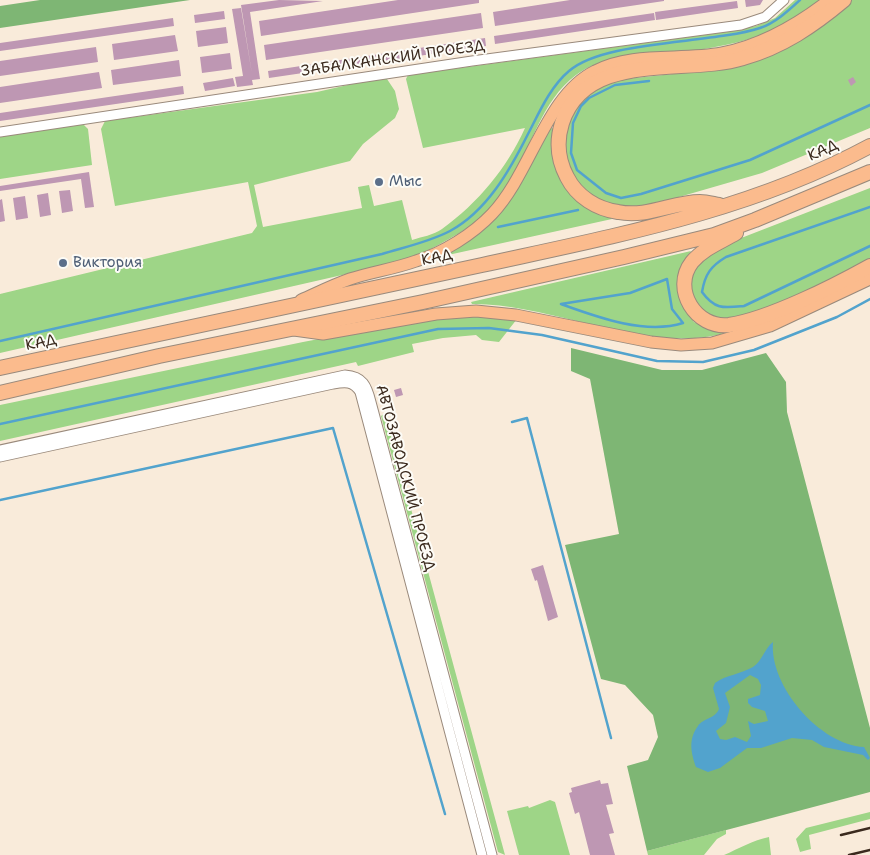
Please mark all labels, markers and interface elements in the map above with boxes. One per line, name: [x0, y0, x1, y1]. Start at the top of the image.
street label: ЗАБАЛКАНСКИЙ ПРОЕЗД: [300, 37, 486, 81]
street label: КАД: [805, 136, 841, 166]
place label: Мыс: [389, 173, 422, 191]
marker: Мыс: [373, 176, 385, 188]
street label: КАД: [420, 246, 454, 270]
place label: Виктория: [73, 254, 142, 272]
marker: Виктория: [57, 257, 69, 269]
street label: КАД: [24, 331, 58, 355]
street label: АВТОЗАВОДСКИЙ ПРОЕЗД: [371, 383, 439, 573]

